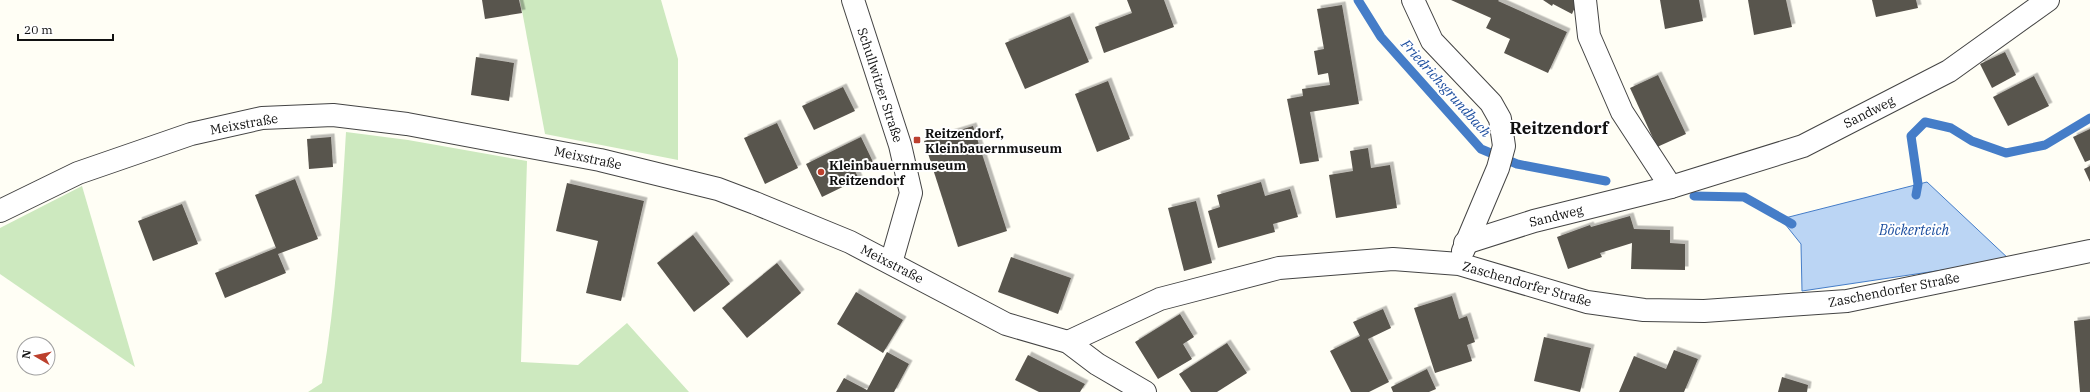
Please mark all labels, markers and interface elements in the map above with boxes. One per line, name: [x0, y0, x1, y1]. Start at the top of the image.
scale bar: [18, 16, 113, 42]
text: 20 m: [24, 22, 53, 37]
street label: Schullwitzer Straße: [853, 25, 907, 145]
water label: Friedrichsgrundbach: [1397, 35, 1495, 141]
street label: Sandweg: [1841, 92, 1897, 132]
street label: Meixstraße: [209, 110, 279, 138]
district label: Reitzendorf: [1510, 117, 1610, 139]
place label: Reitzendorf, Kleinbauernmuseum: [925, 125, 1062, 157]
marker: Reitzendorf, Kleinbauernmuseum: [912, 135, 922, 145]
street label: Meixstraße: [553, 143, 623, 173]
place label: Kleinbauernmuseum Reitzendorf: [829, 157, 966, 189]
marker: Kleinbauernmuseum Reitzendorf: [816, 167, 826, 177]
street label: Sandweg: [1527, 201, 1585, 231]
water label: Böckerteich: [1878, 221, 1949, 239]
street label: Meixstraße: [858, 241, 926, 287]
street label: Zaschendorfer Straße: [1460, 257, 1594, 311]
street label: Zaschendorfer Straße: [1827, 269, 1961, 311]
north arrow: [16, 336, 56, 376]
text: N: [19, 349, 34, 360]

